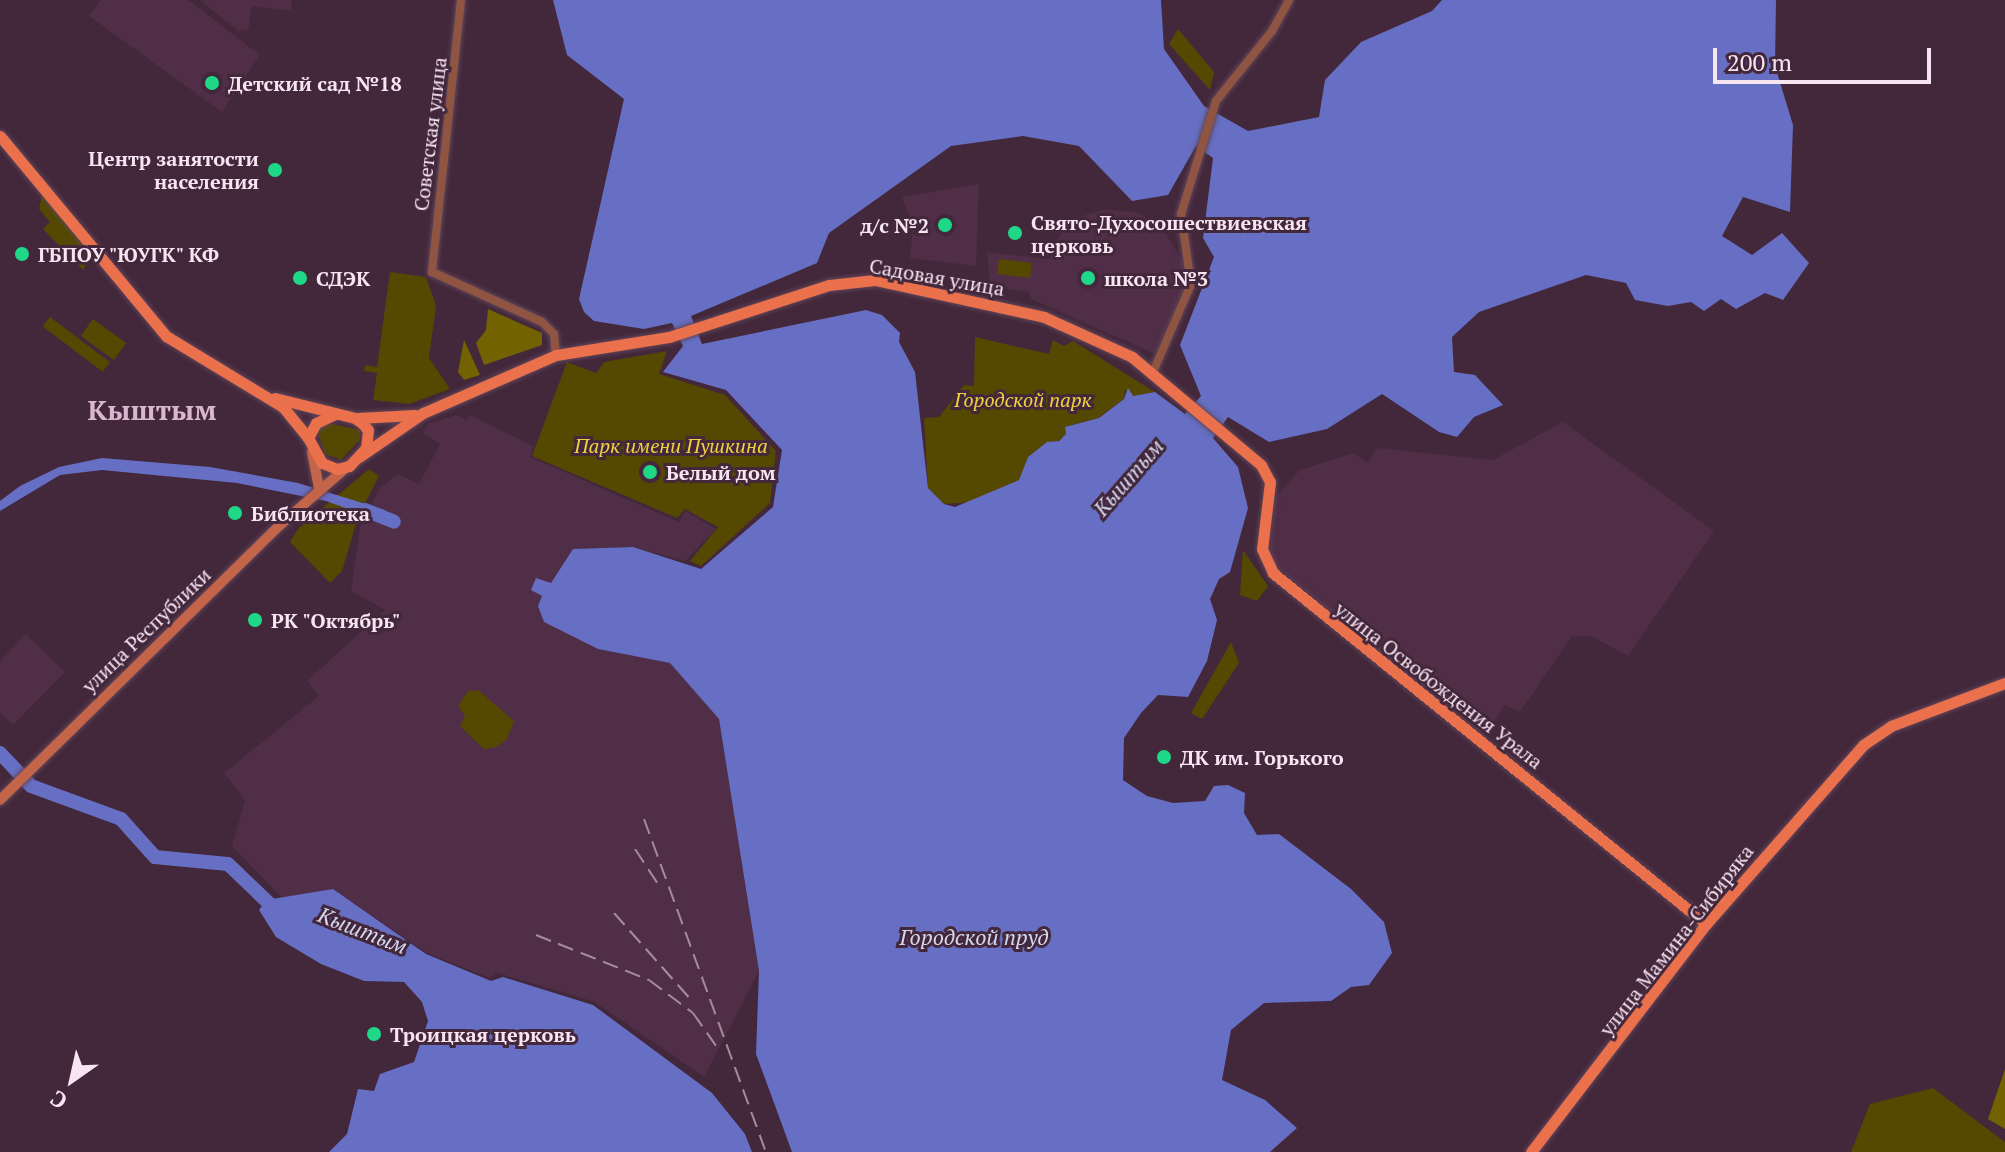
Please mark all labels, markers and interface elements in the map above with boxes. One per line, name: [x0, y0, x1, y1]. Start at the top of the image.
scale bar: [1717, 32, 1935, 82]
text: 200 m: [1727, 46, 1792, 78]
street label: Советская улица: [409, 56, 451, 212]
place label: Детский сад №18: [228, 71, 402, 95]
marker: Детский сад №18: [203, 74, 221, 92]
place label: Центр занятости населения: [88, 146, 259, 193]
marker: Центр занятости населения: [266, 161, 284, 179]
place label: Свято-Духосошествиевская церковь: [1031, 210, 1307, 257]
place label: д/с №2: [860, 213, 929, 237]
marker: д/с №2: [936, 216, 954, 234]
marker: Свято-Духосошествиевская церковь: [1006, 224, 1024, 242]
place label: ГБПОУ "ЮУГК" КФ: [38, 242, 221, 266]
marker: ГБПОУ "ЮУГК" КФ: [13, 245, 31, 263]
street label: Садовая улица: [868, 253, 1006, 301]
place label: СДЭК: [316, 266, 370, 290]
place label: школа №3: [1104, 266, 1208, 290]
marker: СДЭК: [291, 269, 309, 287]
marker: школа №3: [1079, 269, 1097, 287]
park label: Городской парк: [954, 387, 1092, 411]
district label: Кыштым: [87, 393, 217, 427]
park label: Парк имени Пушкина: [574, 433, 768, 457]
water label: Кыштым: [1087, 433, 1169, 521]
place label: Белый дом: [666, 460, 776, 484]
marker: Белый дом: [641, 463, 659, 481]
place label: Библиотека: [251, 501, 370, 525]
marker: Библиотека: [226, 504, 244, 522]
street label: улица Республики: [77, 562, 215, 698]
street label: улица Освобождения Урала: [1330, 596, 1548, 774]
place label: РК "Октябрь": [271, 608, 401, 632]
marker: РК "Октябрь": [246, 611, 264, 629]
place label: ДК им. Горького: [1180, 745, 1344, 769]
marker: ДК им. Горького: [1155, 748, 1173, 766]
street label: улица Мамина-Сибиряка: [1594, 840, 1758, 1040]
water label: Кыштым: [315, 901, 411, 959]
water label: Городской пруд: [900, 924, 1048, 950]
place label: Троицкая церковь: [390, 1022, 576, 1046]
marker: Троицкая церковь: [365, 1025, 383, 1043]
north arrow: [32, 1040, 112, 1120]
text: С: [44, 1084, 72, 1116]

